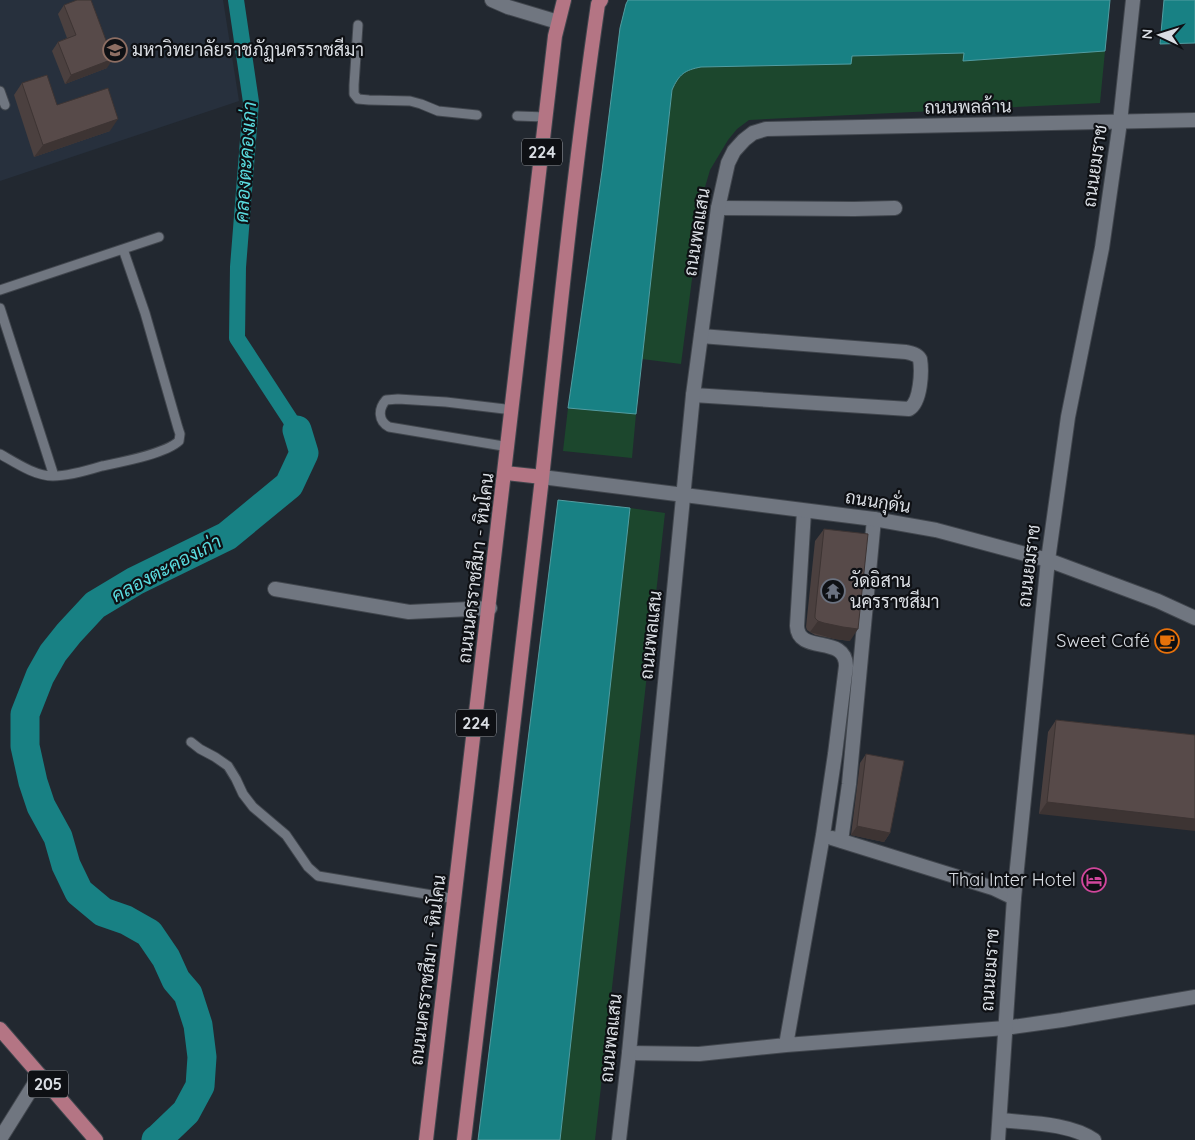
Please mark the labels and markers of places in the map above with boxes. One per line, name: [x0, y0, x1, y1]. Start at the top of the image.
school or university icon: มหาวิทยาลัยราชภัฏนครราชสีมา: [102, 37, 128, 63]
place label: มหาวิทยาลัยราชภัฏนครราชสีมา: [132, 37, 364, 62]
place label: วัดอิสาน นครราชสีมา: [850, 569, 940, 613]
temple icon: วัดอิสาน นครราชสีมา: [820, 578, 846, 604]
cafe icon: Sweet Café: [1154, 628, 1180, 654]
place label: Sweet Café: [1056, 629, 1150, 652]
hotel icon: Thai Inter Hotel: [1081, 867, 1107, 893]
place label: Thai Inter Hotel: [948, 868, 1076, 891]

